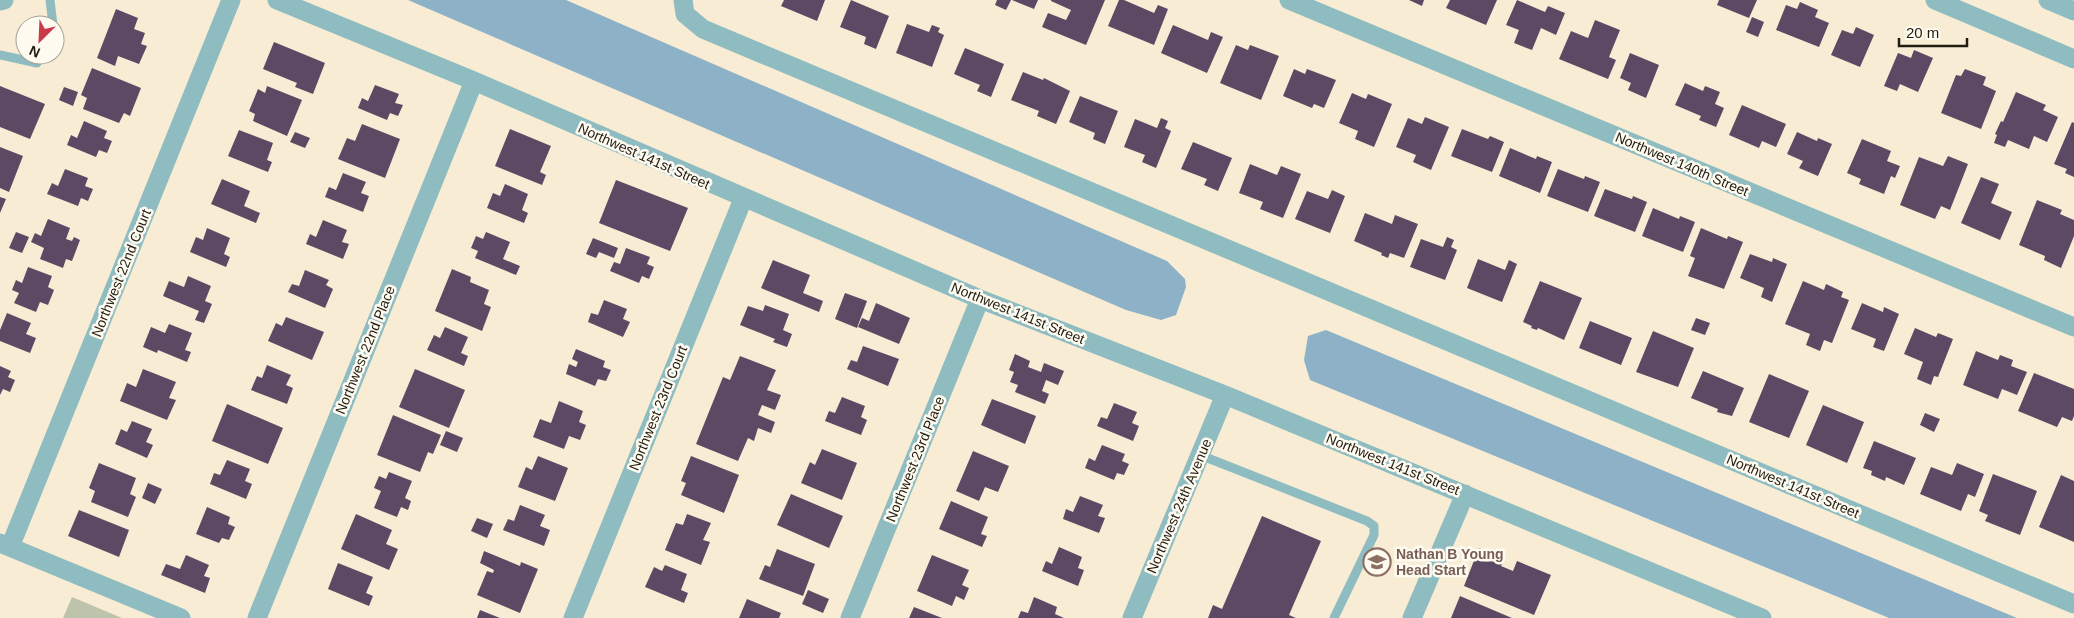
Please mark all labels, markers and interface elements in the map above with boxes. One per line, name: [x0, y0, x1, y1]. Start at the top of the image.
north arrow: [15, 15, 65, 65]
scale bar: [1899, 15, 1966, 47]
text: 20 m: [1906, 24, 1939, 41]
text: N: [27, 43, 43, 61]
street label: Northwest 141st Street: [576, 120, 712, 192]
street label: Northwest 140th Street: [1613, 129, 1751, 199]
street label: Northwest 22nd Court: [88, 207, 154, 339]
street label: Northwest 141st Street: [949, 279, 1087, 347]
street label: Northwest 22nd Place: [332, 283, 398, 416]
street label: Northwest 23rd Court: [626, 343, 690, 473]
street label: Northwest 23rd Place: [883, 394, 948, 524]
street label: Northwest 141st Street: [1324, 430, 1462, 498]
street label: Northwest 24th Avenue: [1143, 436, 1215, 576]
street label: Northwest 141st Street: [1724, 451, 1862, 521]
place label: Nathan B Young Head Start: [1396, 546, 1504, 578]
school or university icon: Nathan B Young Head Start: [1362, 547, 1392, 577]

